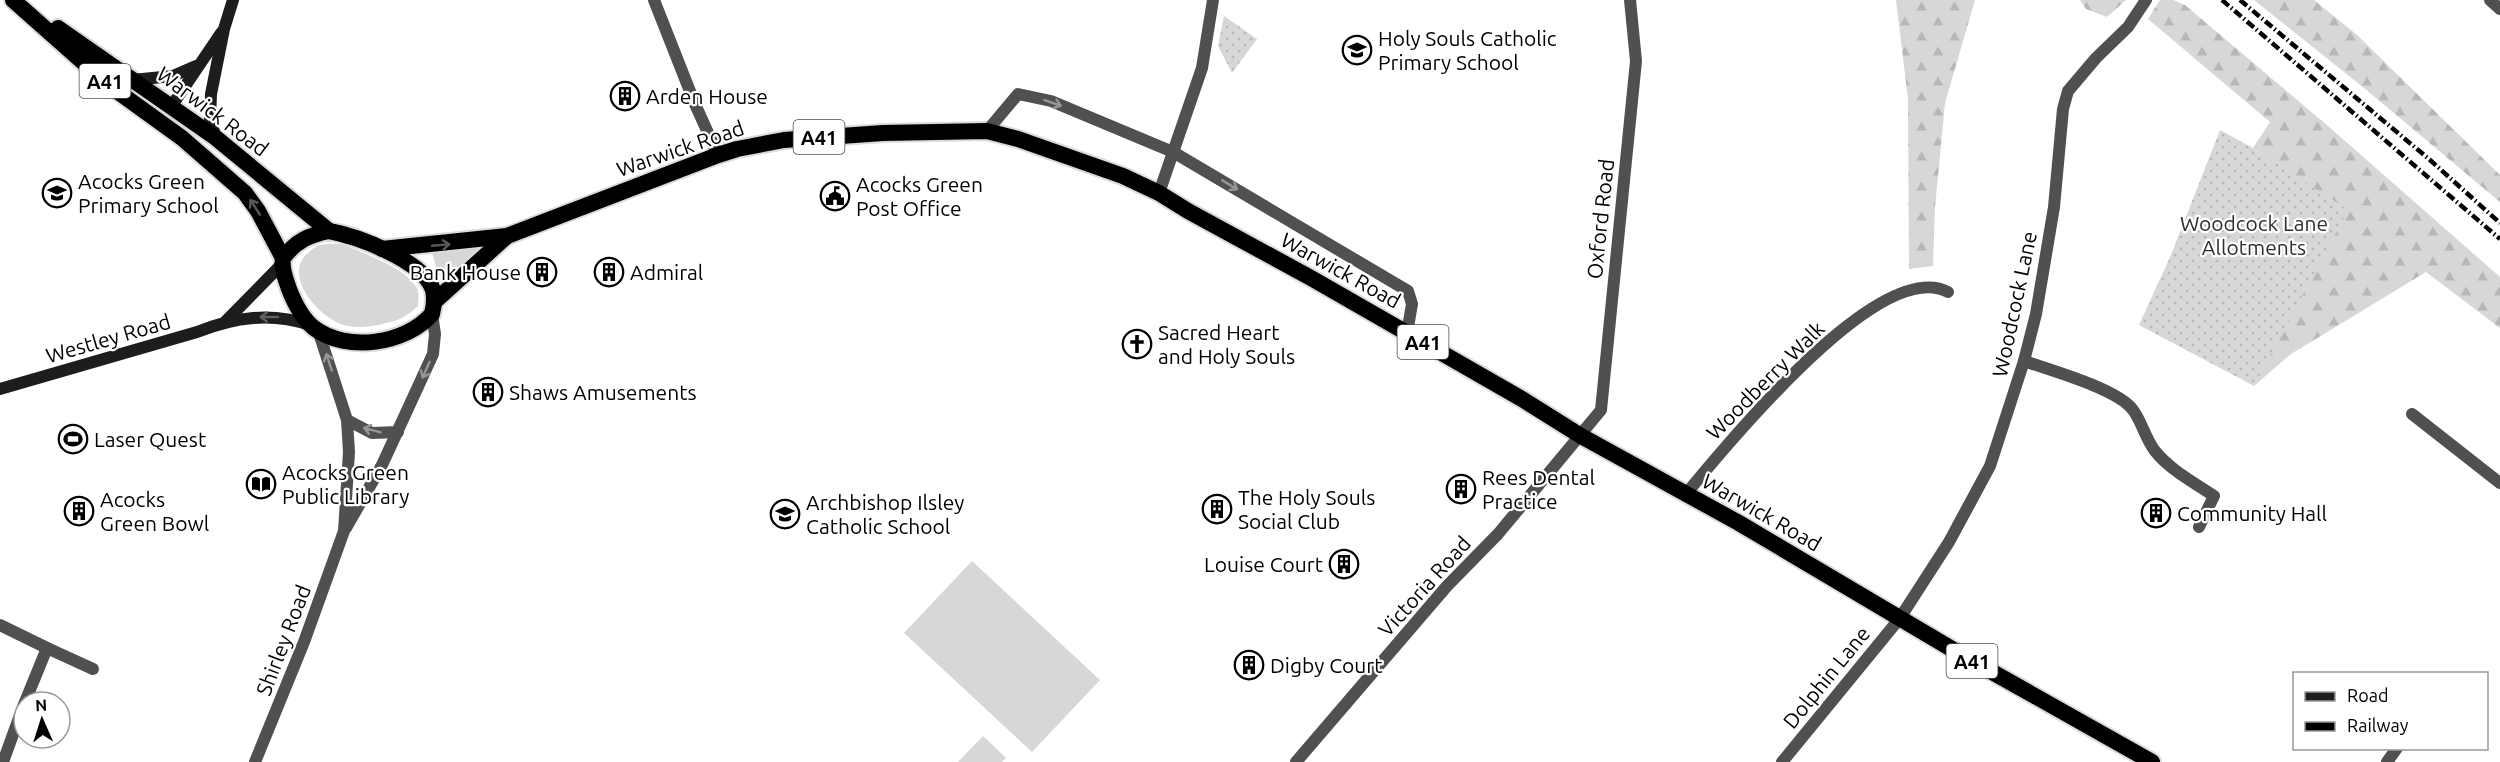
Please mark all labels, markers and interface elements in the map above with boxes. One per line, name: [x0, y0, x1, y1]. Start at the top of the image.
place label: Holy Souls Catholic Primary School: [1378, 26, 1557, 74]
school or university icon: Holy Souls Catholic Primary School: [1341, 34, 1373, 66]
street label: Warwick Road: [153, 61, 273, 161]
road number: A41: [80, 64, 130, 98]
building icon: Arden House: [609, 80, 641, 112]
place label: Arden House: [646, 84, 768, 108]
one-way arrow: [1043, 99, 1062, 110]
street label: Warwick Road: [613, 115, 747, 181]
road number: A41: [794, 120, 844, 154]
street label: Oxford Road: [1582, 158, 1618, 280]
place label: Acocks Green Primary School: [78, 169, 219, 217]
place label: Acocks Green Post Office: [856, 172, 983, 220]
school or university icon: Acocks Green Primary School: [41, 177, 73, 209]
public building icon: Acocks Green Post Office: [819, 180, 851, 212]
one-way arrow: [1221, 180, 1238, 192]
one-way arrow: [248, 199, 260, 216]
park label: Woodcock Lane Allotments: [2180, 211, 2328, 259]
street label: Warwick Road: [1277, 227, 1405, 313]
street label: Woodcock Lane: [1987, 229, 2041, 379]
one-way arrow: [430, 239, 450, 250]
building icon: Bank House: [526, 256, 558, 288]
building icon: Admiral: [593, 256, 625, 288]
place label: Bank House: [410, 260, 521, 284]
place label: Admiral: [630, 260, 703, 284]
street label: Westley Road: [43, 309, 173, 367]
one-way arrow: [259, 311, 279, 323]
street label: Woodberry Walk: [1701, 316, 1829, 444]
place label: Sacred Heart and Holy Souls: [1158, 320, 1295, 368]
road number: A41: [1398, 325, 1448, 359]
church icon: Sacred Heart and Holy Souls: [1121, 328, 1153, 360]
one-way arrow: [322, 353, 333, 372]
one-way arrow: [419, 361, 431, 379]
building icon: Shaws Amusements: [472, 376, 504, 408]
place label: Shaws Amusements: [509, 380, 697, 404]
sports icon: Laser Quest: [57, 423, 89, 455]
one-way arrow: [362, 424, 381, 435]
place label: Laser Quest: [94, 427, 206, 451]
place label: Acocks Green Public Library: [282, 460, 409, 508]
place label: Rees Dental Practice: [1482, 465, 1595, 513]
library icon: Acocks Green Public Library: [245, 468, 277, 500]
street label: Warwick Road: [1698, 468, 1826, 556]
building icon: Rees Dental Practice: [1445, 473, 1477, 505]
place label: The Holy Souls Social Club: [1238, 485, 1375, 533]
place label: Acocks Green Bowl: [100, 487, 209, 535]
place label: Archbishop Ilsley Catholic School: [806, 490, 964, 538]
building icon: The Holy Souls Social Club: [1201, 493, 1233, 525]
building icon: Acocks Green Bowl: [63, 495, 95, 527]
building icon: Community Hall: [2140, 497, 2172, 529]
school or university icon: Archbishop Ilsley Catholic School: [769, 498, 801, 530]
place label: Community Hall: [2177, 501, 2327, 525]
street label: Victoria Road: [1373, 531, 1475, 641]
building icon: Louise Court: [1328, 548, 1360, 580]
place label: Louise Court: [1204, 552, 1323, 576]
street label: Shirley Road: [251, 581, 315, 699]
street label: Dolphin Lane: [1778, 621, 1874, 733]
road number: A41: [1946, 644, 1998, 678]
building icon: Digby Court: [1233, 649, 1265, 681]
place label: Digby Court: [1270, 653, 1383, 677]
legend: [2293, 672, 2488, 750]
text: Road: [2347, 685, 2389, 705]
north arrow: [12, 690, 72, 750]
text: N: [35, 696, 48, 714]
text: Railway: [2347, 715, 2409, 735]

